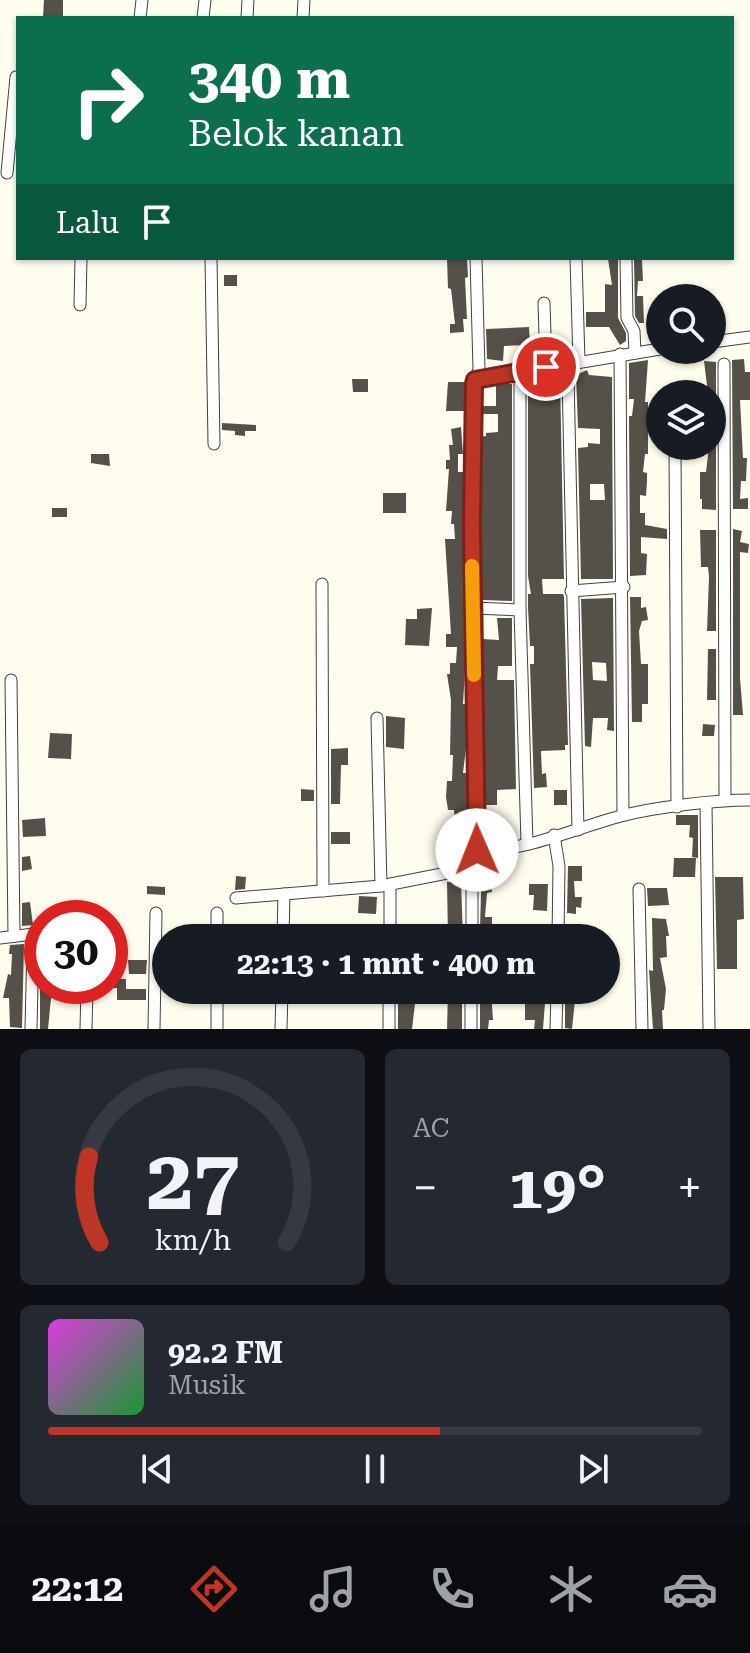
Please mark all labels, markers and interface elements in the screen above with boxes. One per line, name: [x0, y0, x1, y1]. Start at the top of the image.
text: 340 m: [188, 46, 350, 112]
icon: right: [56, 48, 160, 152]
text: Belok kanan: [188, 113, 404, 155]
icon: arrive: [135, 200, 179, 244]
text: Lalu: [56, 205, 119, 240]
map controls: [646, 284, 726, 460]
button: search: [646, 284, 726, 364]
pin: [512, 333, 580, 401]
icon: arrive: [524, 345, 568, 389]
button: layers: [646, 380, 726, 460]
position arrow: [435, 808, 519, 892]
speed limit sign: 30: [24, 900, 128, 1004]
text: 22:13 · 1 mnt · 400 m: [237, 946, 535, 981]
text: AC: [413, 1113, 449, 1143]
text: 27: [146, 1132, 239, 1229]
text: 19°: [509, 1152, 606, 1223]
text: −: [413, 1162, 438, 1214]
text: +: [677, 1162, 702, 1214]
text: km/h: [154, 1223, 231, 1257]
text: 92.2 FM: [168, 1335, 283, 1370]
text: Musik: [168, 1370, 246, 1400]
icon: previous: [135, 1447, 179, 1491]
icon: pause: [353, 1447, 397, 1491]
icon: next: [571, 1447, 615, 1491]
icon: directions: [186, 1561, 242, 1617]
icon: music: [305, 1561, 361, 1617]
icon: phone: [424, 1561, 480, 1617]
icon: climate: [543, 1561, 599, 1617]
icon: car: [662, 1561, 718, 1617]
text: 22:12: [32, 1568, 123, 1610]

